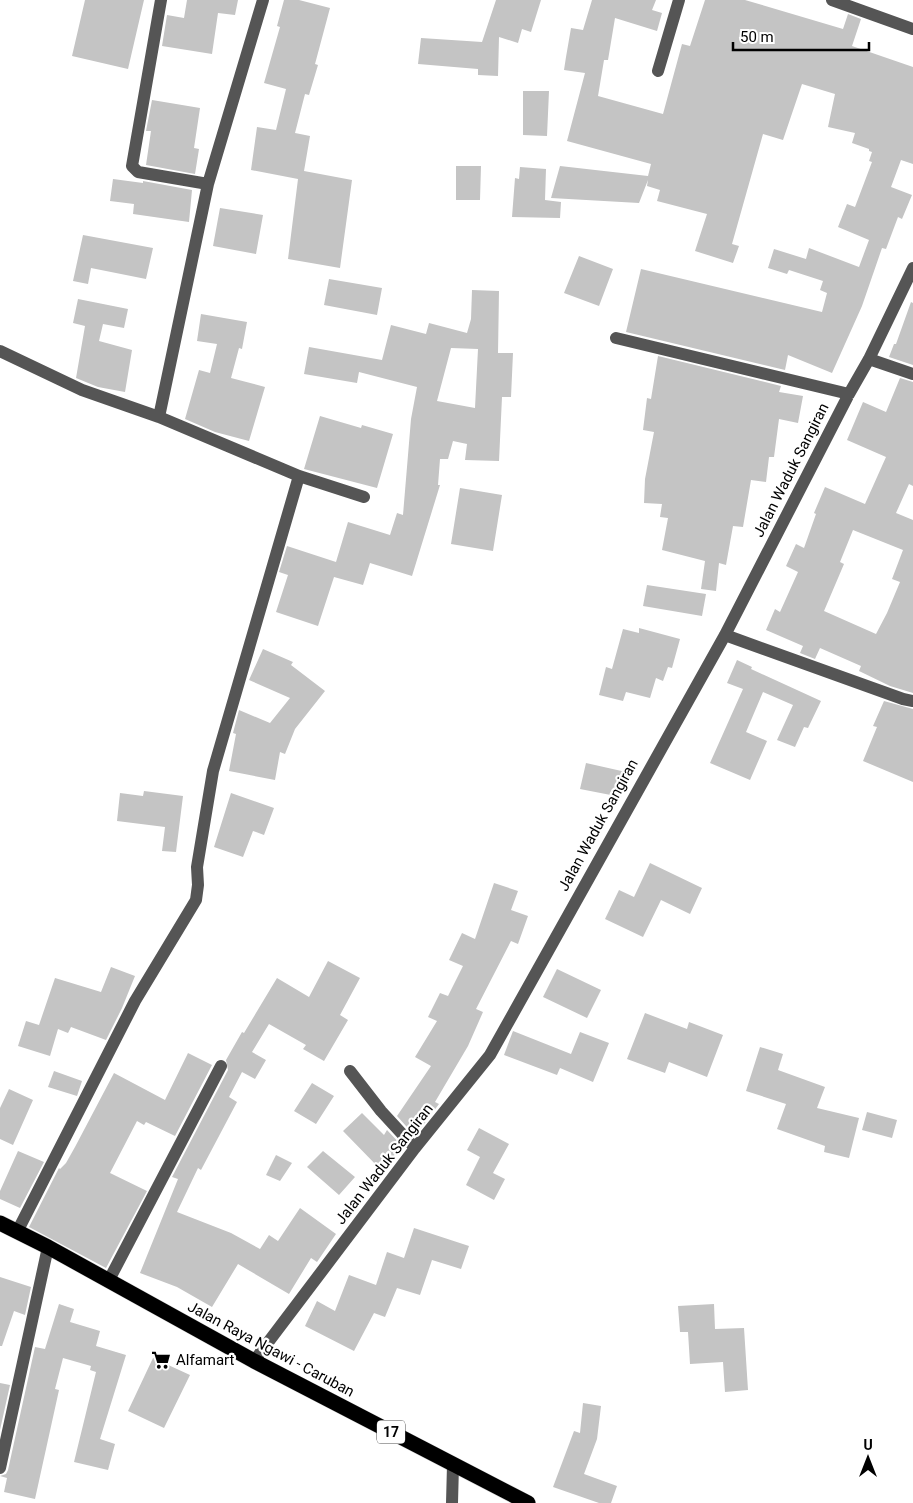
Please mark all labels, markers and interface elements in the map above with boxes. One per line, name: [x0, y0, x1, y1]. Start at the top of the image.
scale bar: [733, 20, 869, 52]
text: 50 m: [740, 28, 774, 46]
street label: Jalan Waduk Sangiran: [749, 400, 833, 540]
street label: Jalan Waduk Sangiran: [554, 756, 642, 894]
street label: Jalan Waduk Sangiran: [331, 1100, 437, 1228]
street label: Jalan Raya Ngawi - Caruban: [185, 1297, 357, 1401]
supermarket icon: Alfamart: [150, 1349, 172, 1371]
place label: Alfamart: [176, 1351, 235, 1369]
road number: 17: [377, 1420, 405, 1444]
north arrow: [843, 1433, 893, 1483]
text: U: [863, 1437, 873, 1453]

